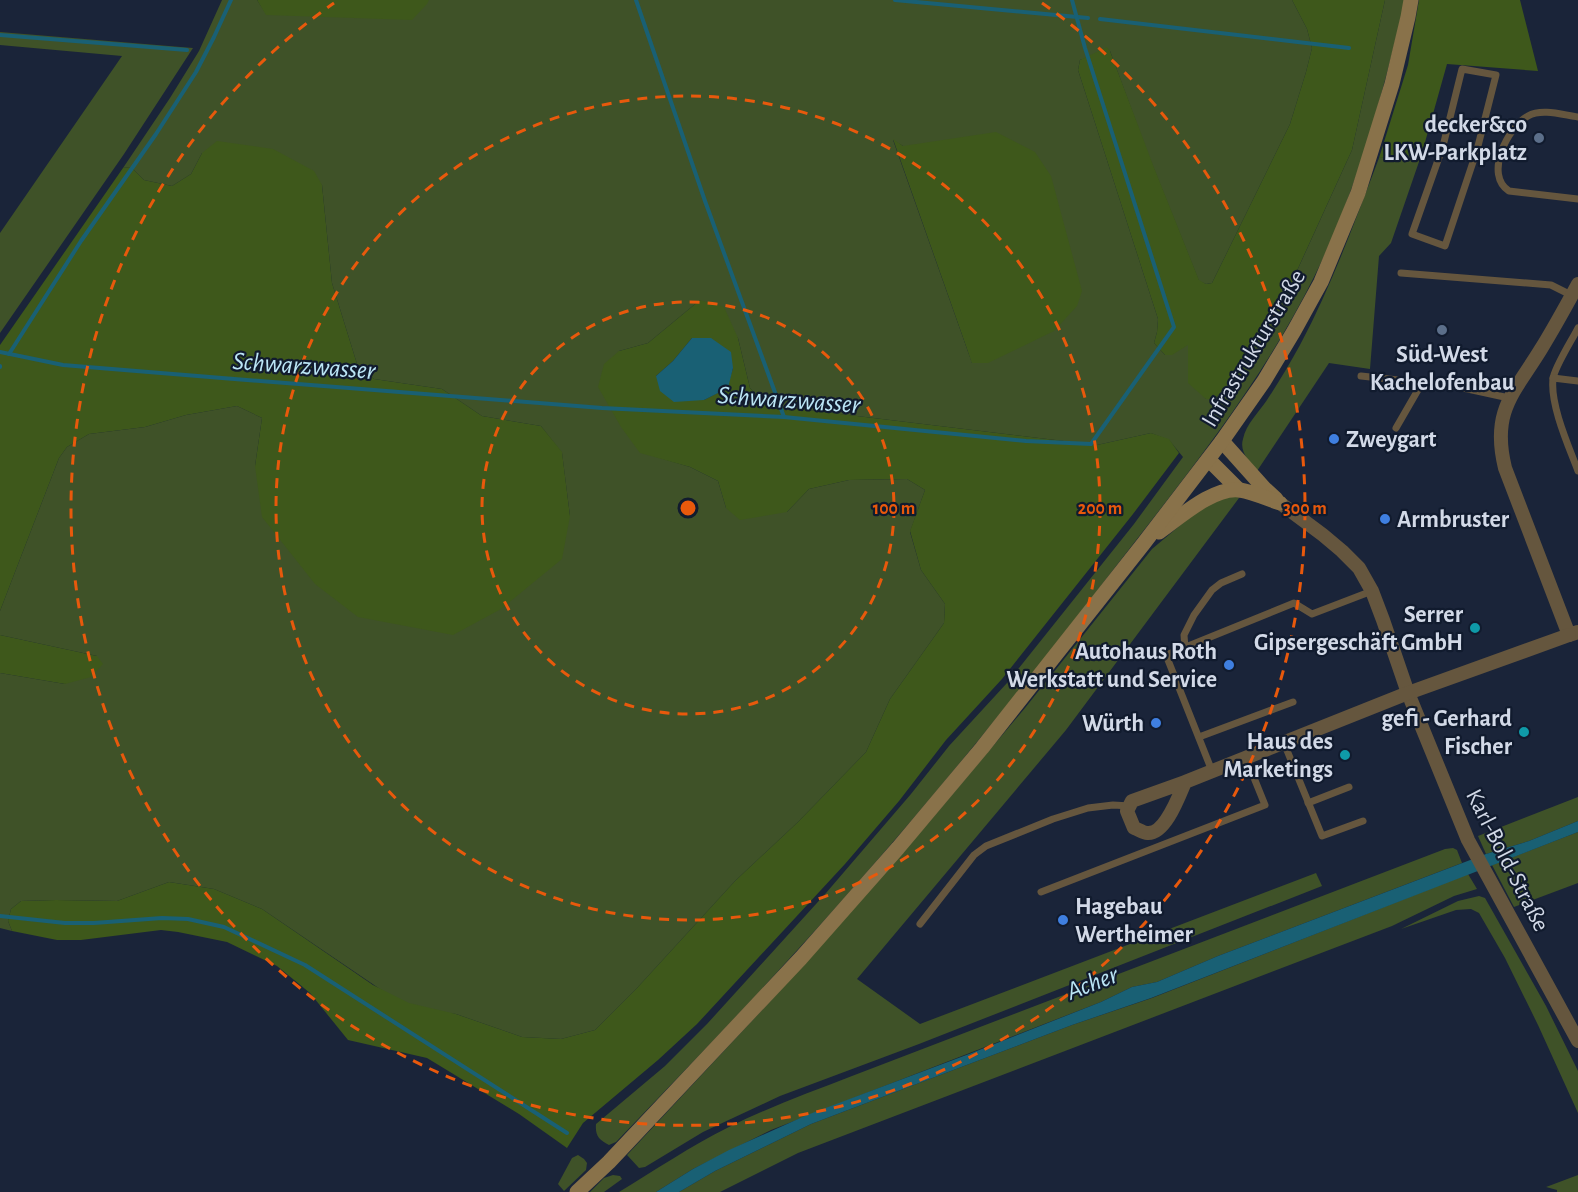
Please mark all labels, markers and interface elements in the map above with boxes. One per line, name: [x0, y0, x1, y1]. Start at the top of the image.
place label: decker&co LKW-Parkplatz: [1383, 113, 1527, 165]
marker: decker&co LKW-Parkplatz: [1532, 131, 1546, 145]
street label: Infrastrukturstraße: [1198, 266, 1310, 431]
marker: Süd-West Kachelofenbau: [1435, 323, 1449, 337]
place label: Süd-West Kachelofenbau: [1370, 343, 1515, 395]
water label: Schwarzwasser: [232, 348, 378, 384]
water label: Schwarzwasser: [717, 382, 863, 418]
place label: Zweygart: [1346, 428, 1436, 452]
marker: Zweygart: [1327, 432, 1341, 446]
centre of rings: [678, 498, 698, 518]
text: 100 m: [873, 500, 915, 518]
text: 200 m: [1078, 500, 1122, 518]
text: 300 m: [1283, 500, 1327, 518]
place label: Armbruster: [1397, 508, 1510, 532]
marker: Armbruster: [1378, 512, 1392, 526]
place label: Serrer Gipsergeschäft GmbH: [1254, 603, 1464, 655]
marker: Serrer Gipsergeschäft GmbH: [1468, 621, 1482, 635]
place label: Autohaus Roth Werkstatt und Service: [1006, 640, 1217, 692]
marker: Autohaus Roth Werkstatt und Service: [1222, 658, 1236, 672]
place label: gefi - Gerhard Fischer: [1381, 707, 1513, 759]
place label: Würth: [1082, 712, 1144, 736]
marker: Würth: [1149, 716, 1163, 730]
marker: gefi - Gerhard Fischer: [1517, 725, 1531, 739]
place label: Haus des Marketings: [1223, 730, 1333, 782]
marker: Haus des Marketings: [1338, 748, 1352, 762]
street label: Karl-Bold-Straße: [1461, 785, 1553, 935]
place label: Hagebau Wertheimer: [1075, 895, 1194, 947]
marker: Hagebau Wertheimer: [1056, 913, 1070, 927]
water label: Acher: [1062, 961, 1123, 1005]

